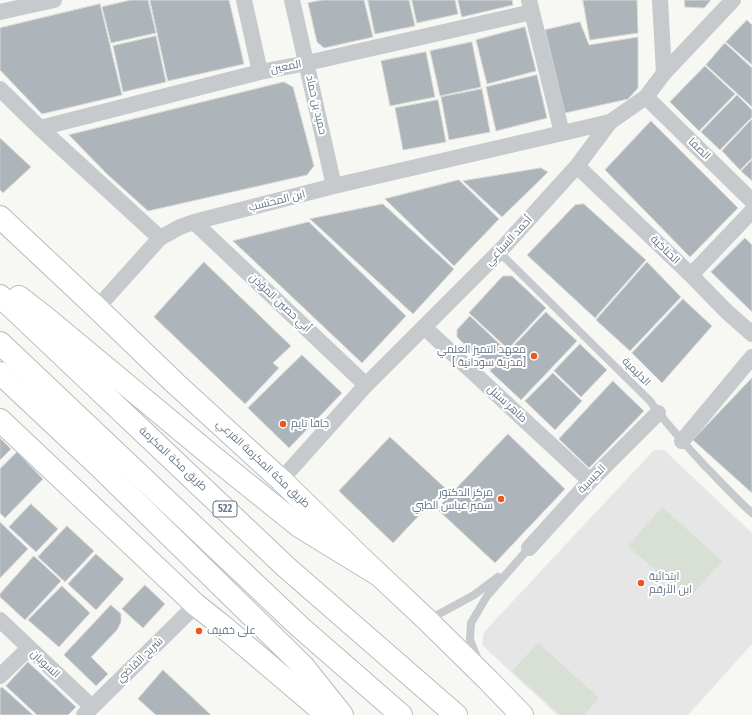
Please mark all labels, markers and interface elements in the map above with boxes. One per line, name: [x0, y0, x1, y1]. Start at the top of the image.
street label: المعين: [269, 58, 303, 76]
street label: حميد بن حماد: [303, 74, 329, 136]
street label: الصفا: [685, 135, 713, 163]
street label: ابن المحتسب: [247, 188, 307, 214]
street label: أحمد السباعي: [483, 213, 535, 269]
street label: الحناكية: [648, 233, 682, 267]
street label: أبي حصين المؤذن: [246, 271, 314, 335]
place label: معهد التميز العلمي [ مدرية سودانية]: [437, 343, 526, 369]
marker: معهد التميز العلمي [ مدرية سودانية]: [529, 351, 539, 361]
street label: الدليمية: [619, 355, 653, 389]
street label: طاهر سنبل: [484, 382, 530, 426]
street label: طريق مكة المكرمة الفرعي: [213, 417, 313, 511]
place label: جافا تايم: [291, 417, 329, 431]
marker: جافا تايم: [278, 419, 288, 429]
street label: طريق مكة المكرمة: [136, 424, 210, 494]
street label: الحيسية: [575, 462, 609, 496]
place label: مركز الدكتور سمير عباس الطبي: [412, 486, 493, 512]
marker: مركز الدكتور سمير عباس الطبي: [496, 494, 506, 504]
road number: 522: [213, 501, 237, 517]
place label: ابتدائية ابن الأرقم: [649, 570, 692, 596]
marker: ابتدائية ابن الأرقم: [636, 578, 646, 588]
place label: على خفيف: [207, 624, 256, 638]
marker: على خفيف: [194, 626, 204, 636]
street label: شريح القاضي: [114, 635, 166, 685]
street label: السوبان: [28, 647, 62, 681]

